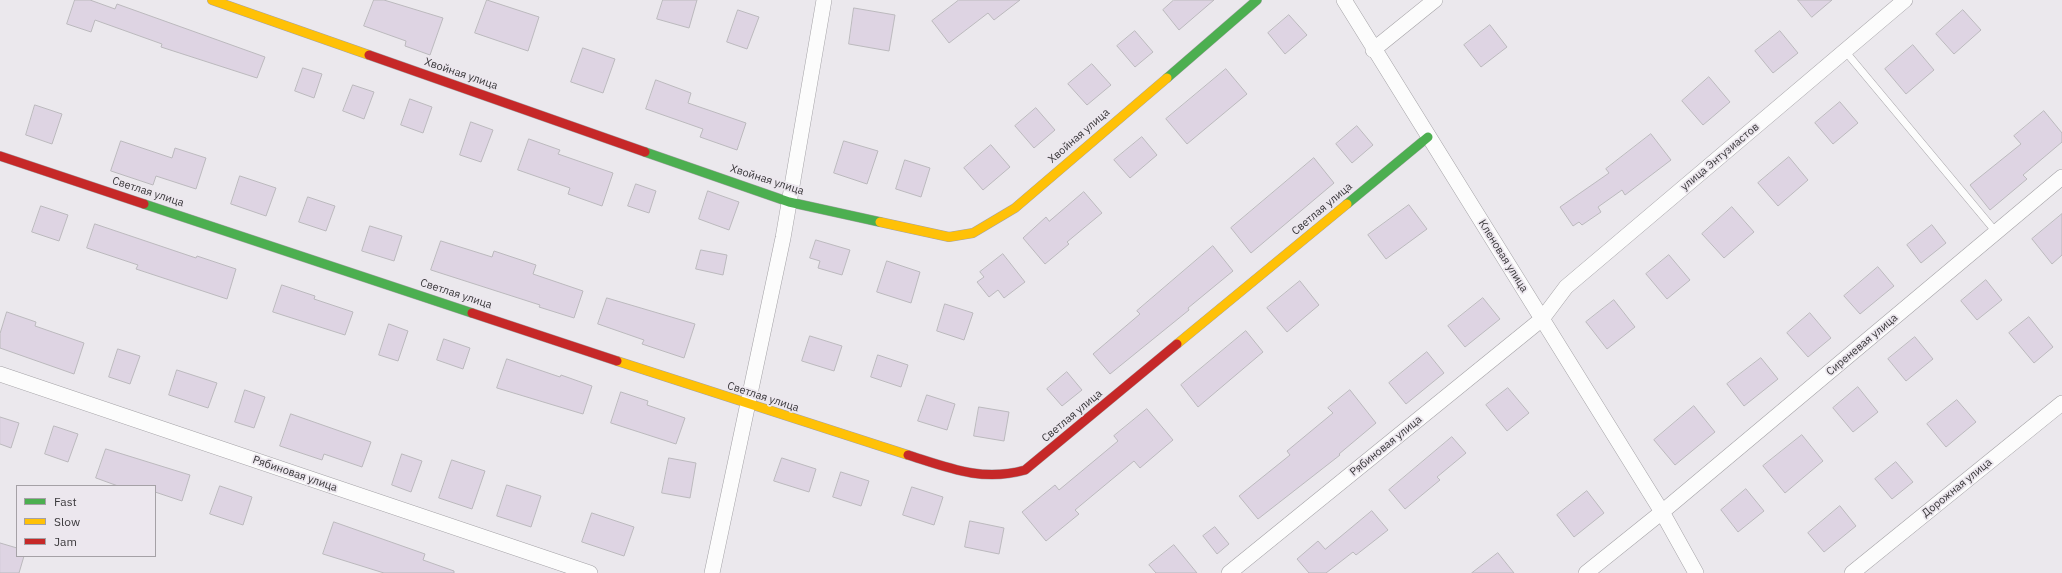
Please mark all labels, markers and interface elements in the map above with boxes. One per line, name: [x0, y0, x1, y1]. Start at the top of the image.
street label: Хвойная улица: [423, 55, 499, 93]
street label: Хвойная улица: [1046, 106, 1112, 166]
street label: улица Энтузиастов: [1678, 120, 1762, 194]
street label: Хвойная улица: [728, 162, 806, 198]
street label: Светлая улица: [110, 174, 186, 210]
street label: Светлая улица: [1289, 180, 1355, 238]
street label: Кленовая улица: [1475, 217, 1531, 295]
street label: Светлая улица: [418, 276, 494, 312]
street label: Сиреневая улица: [1824, 311, 1900, 379]
street label: Светлая улица: [725, 379, 801, 415]
street label: Светлая улица: [1039, 387, 1105, 445]
street label: Рябиновая улица: [1347, 413, 1425, 479]
street label: Рябиновая улица: [251, 453, 339, 495]
street label: Дорожная улица: [1919, 456, 1995, 520]
legend: [16, 485, 156, 557]
text: Fast: [54, 494, 77, 509]
text: Slow: [54, 514, 80, 529]
text: Jam: [54, 534, 77, 549]

